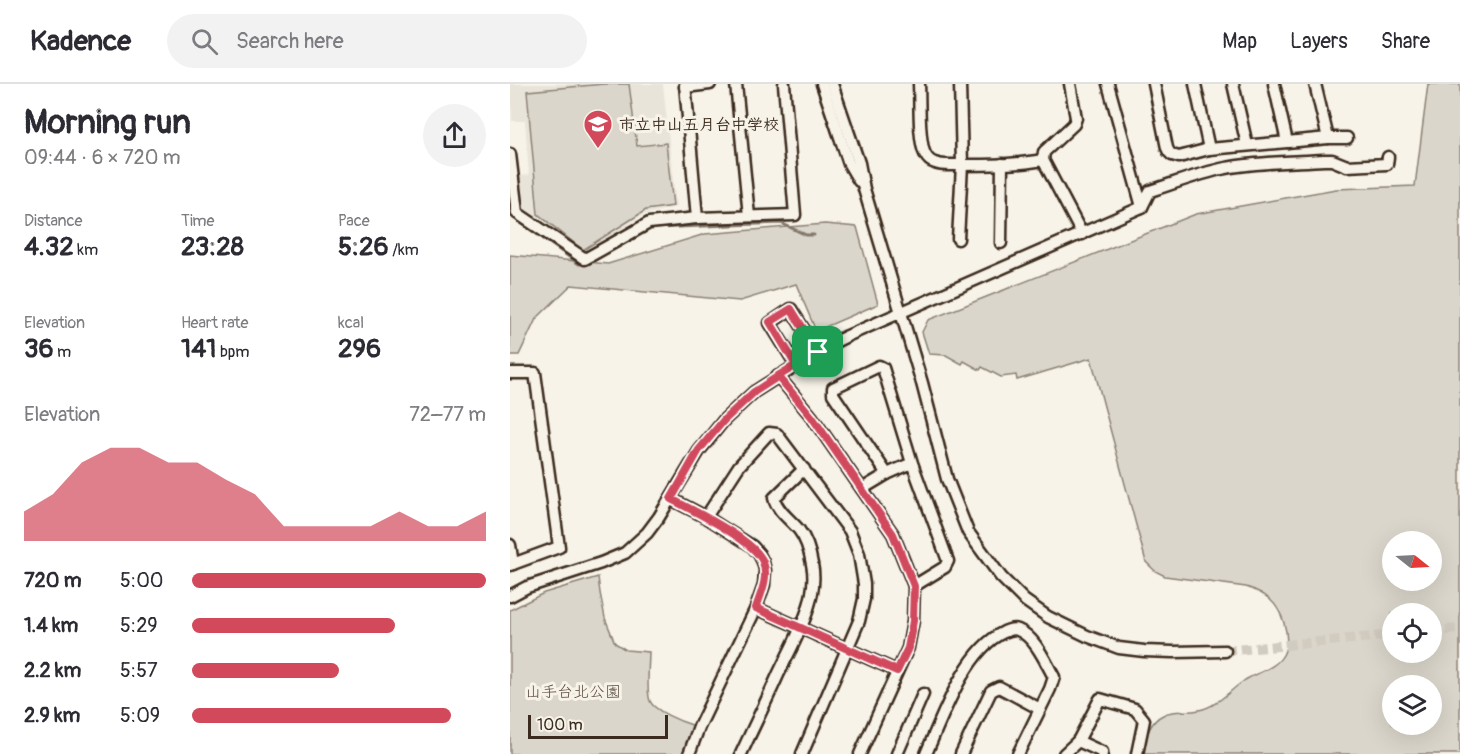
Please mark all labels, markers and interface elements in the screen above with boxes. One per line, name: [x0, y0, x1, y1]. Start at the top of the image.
search box: [167, 14, 587, 68]
text: Kadence: [30, 24, 131, 59]
icon: search: [188, 25, 221, 58]
text: Search here: [236, 27, 343, 55]
text: Map: [1222, 28, 1257, 55]
text: Layers: [1290, 28, 1348, 55]
text: Share: [1381, 28, 1430, 55]
text: Morning run: [24, 102, 191, 143]
button: share: [423, 104, 486, 167]
school or university icon: 市立中山五月台中学校: [582, 108, 614, 150]
place label: 市立中山五月台中学校: [619, 115, 779, 135]
text: 09:44 · 6 × 720 m: [24, 145, 180, 170]
text: Distance: [24, 211, 83, 231]
text: Time: [181, 211, 214, 231]
text: Pace: [338, 211, 370, 231]
text: 4.32: [24, 231, 74, 263]
text: 23:28: [181, 231, 244, 263]
text: 5:26: [338, 231, 389, 263]
text: km: [74, 240, 98, 260]
text: /km: [389, 240, 419, 260]
text: Elevation: [24, 313, 85, 333]
text: Heart rate: [181, 313, 248, 333]
text: kcal: [338, 313, 364, 333]
pin: [792, 326, 843, 377]
text: 36: [24, 333, 54, 365]
text: 141: [181, 333, 216, 365]
text: 296: [338, 333, 381, 365]
icon: arrive: [801, 335, 834, 368]
text: m: [54, 342, 71, 362]
text: bpm: [216, 342, 250, 362]
text: Elevation: [24, 402, 100, 427]
text: 72–77 m: [409, 402, 486, 427]
north arrow: [1382, 531, 1442, 591]
map controls: [1382, 531, 1442, 735]
text: 720 m: [24, 568, 82, 593]
text: 5:00: [120, 568, 164, 593]
button: locate: [1382, 603, 1442, 663]
text: 1.4 km: [24, 613, 78, 638]
text: 5:29: [120, 613, 158, 638]
text: 2.2 km: [24, 658, 81, 683]
text: 5:57: [120, 658, 158, 683]
button: layers: [1382, 675, 1442, 735]
park label: 山手台北公園: [525, 682, 621, 702]
text: 2.9 km: [24, 703, 80, 728]
text: 5:09: [120, 703, 160, 728]
scale bar: [528, 712, 668, 740]
text: 100 m: [537, 715, 583, 735]

